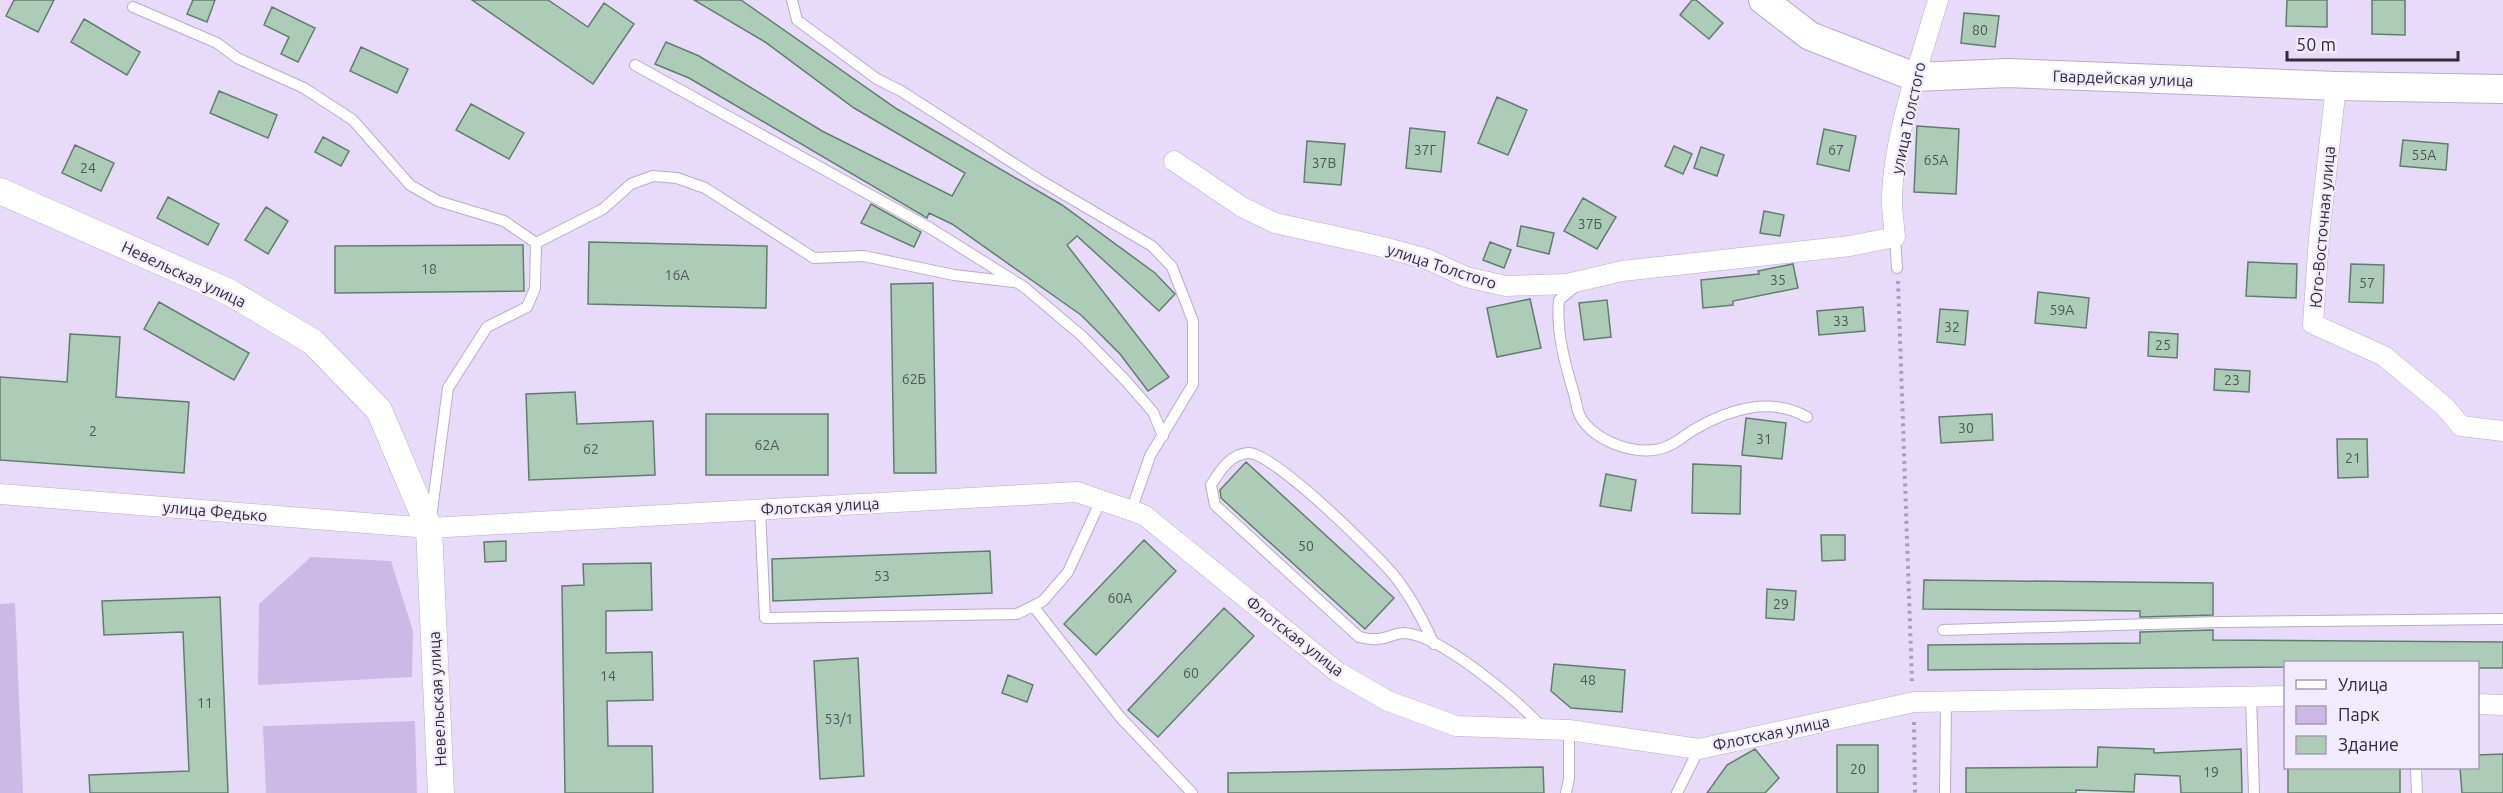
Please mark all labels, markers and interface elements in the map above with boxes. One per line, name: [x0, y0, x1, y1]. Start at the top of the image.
house number: 80: [1972, 22, 1988, 38]
scale bar: [2287, 24, 2458, 62]
text: 50 m: [2296, 34, 2336, 54]
street label: улица Толстого: [1887, 60, 1929, 176]
street label: Гвардейская улица: [2052, 67, 2194, 89]
house number: 37Г: [1414, 142, 1436, 158]
house number: 67: [1828, 142, 1844, 158]
street label: Юго-Восточная улица: [2306, 145, 2338, 309]
house number: 55А: [2412, 147, 2436, 163]
house number: 65А: [1924, 152, 1948, 168]
house number: 37В: [1312, 155, 1336, 171]
house number: 24: [80, 160, 96, 176]
house number: 37Б: [1578, 216, 1602, 232]
street label: Невельская улица: [119, 237, 249, 311]
street label: улица Толстого: [1385, 240, 1499, 292]
house number: 18: [421, 261, 437, 277]
house number: 16А: [665, 267, 689, 283]
house number: 35: [1770, 272, 1786, 288]
house number: 57: [2359, 275, 2375, 291]
house number: 59А: [2050, 302, 2074, 318]
house number: 33: [1833, 313, 1849, 329]
house number: 32: [1944, 319, 1960, 335]
house number: 25: [2155, 337, 2171, 353]
house number: 62Б: [902, 371, 926, 387]
house number: 23: [2224, 372, 2240, 388]
house number: 30: [1958, 420, 1974, 436]
house number: 2: [89, 423, 97, 439]
house number: 31: [1756, 431, 1772, 447]
house number: 62А: [755, 437, 779, 453]
house number: 62: [583, 441, 599, 457]
house number: 21: [2345, 450, 2361, 466]
street label: Флотская улица: [760, 494, 880, 518]
street label: улица Федько: [162, 497, 268, 525]
house number: 50: [1298, 538, 1314, 554]
house number: 53: [874, 568, 890, 584]
house number: 60А: [1108, 590, 1132, 606]
street label: Флотская улица: [1243, 592, 1347, 680]
house number: 29: [1773, 596, 1789, 612]
street label: Невельская улица: [424, 631, 450, 767]
legend: [2284, 661, 2479, 769]
house number: 60: [1183, 665, 1199, 681]
house number: 14: [600, 668, 616, 684]
house number: 48: [1580, 672, 1596, 688]
text: Улица: [2338, 674, 2388, 694]
house number: 11: [197, 695, 213, 711]
text: Парк: [2338, 704, 2379, 724]
house number: 53/1: [825, 711, 853, 727]
street label: Флотская улица: [1711, 712, 1831, 754]
text: Здание: [2338, 734, 2399, 754]
house number: 20: [1850, 761, 1866, 777]
house number: 19: [2203, 764, 2219, 780]

